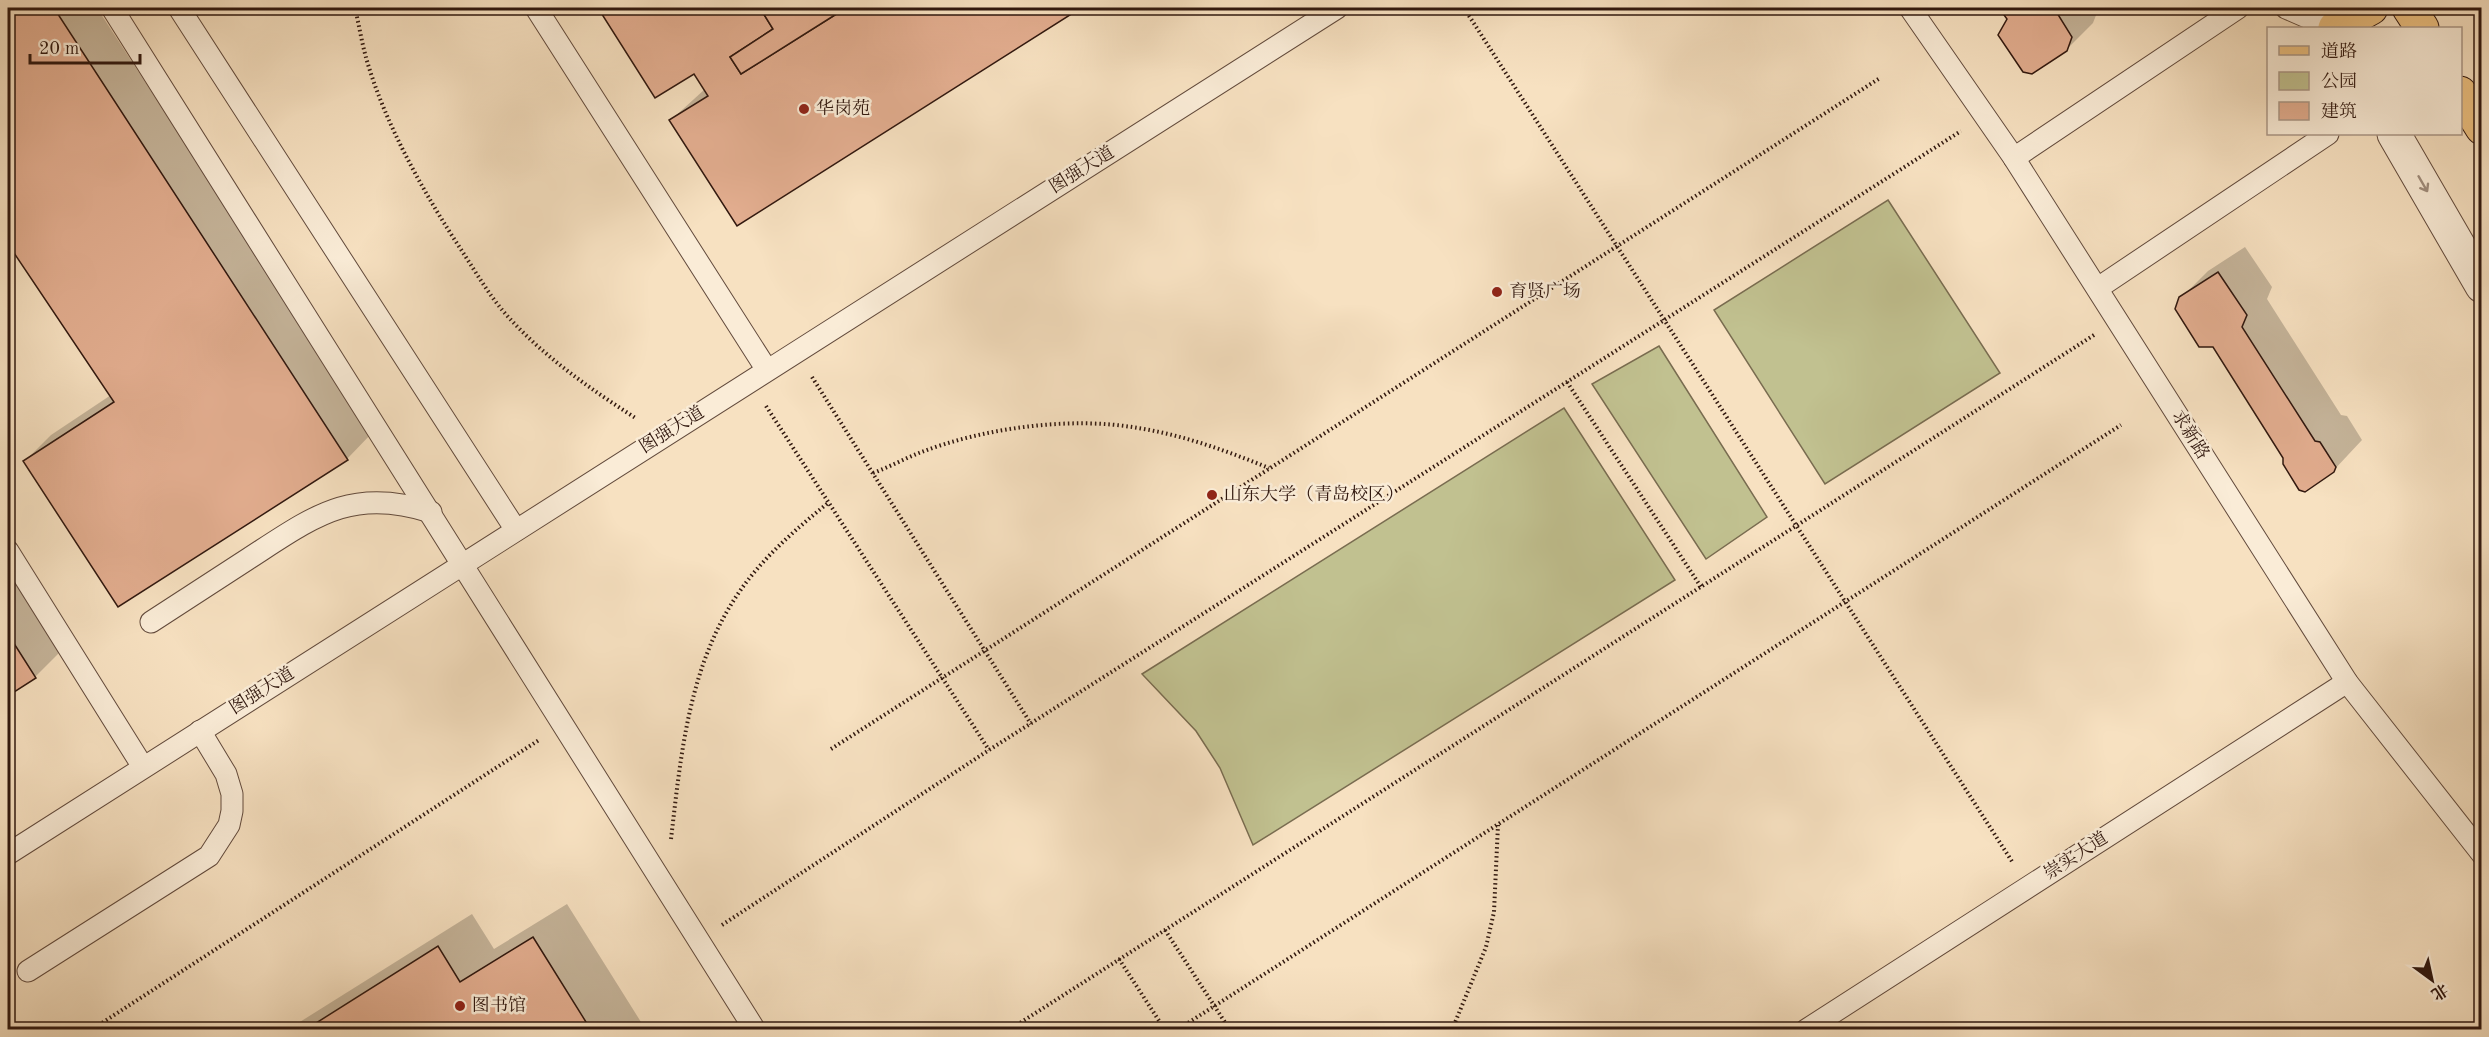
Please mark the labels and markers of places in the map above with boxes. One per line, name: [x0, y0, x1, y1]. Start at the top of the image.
place label: 华岗苑: [816, 98, 870, 118]
marker: 华岗苑: [797, 102, 811, 116]
place label: 育贤广场: [1509, 281, 1581, 301]
marker: 育贤广场: [1490, 285, 1504, 299]
place label: 山东大学（青岛校区）: [1224, 484, 1404, 504]
marker: 山东大学（青岛校区）: [1205, 488, 1219, 502]
place label: 图书馆: [472, 995, 526, 1015]
marker: 图书馆: [453, 999, 467, 1013]

